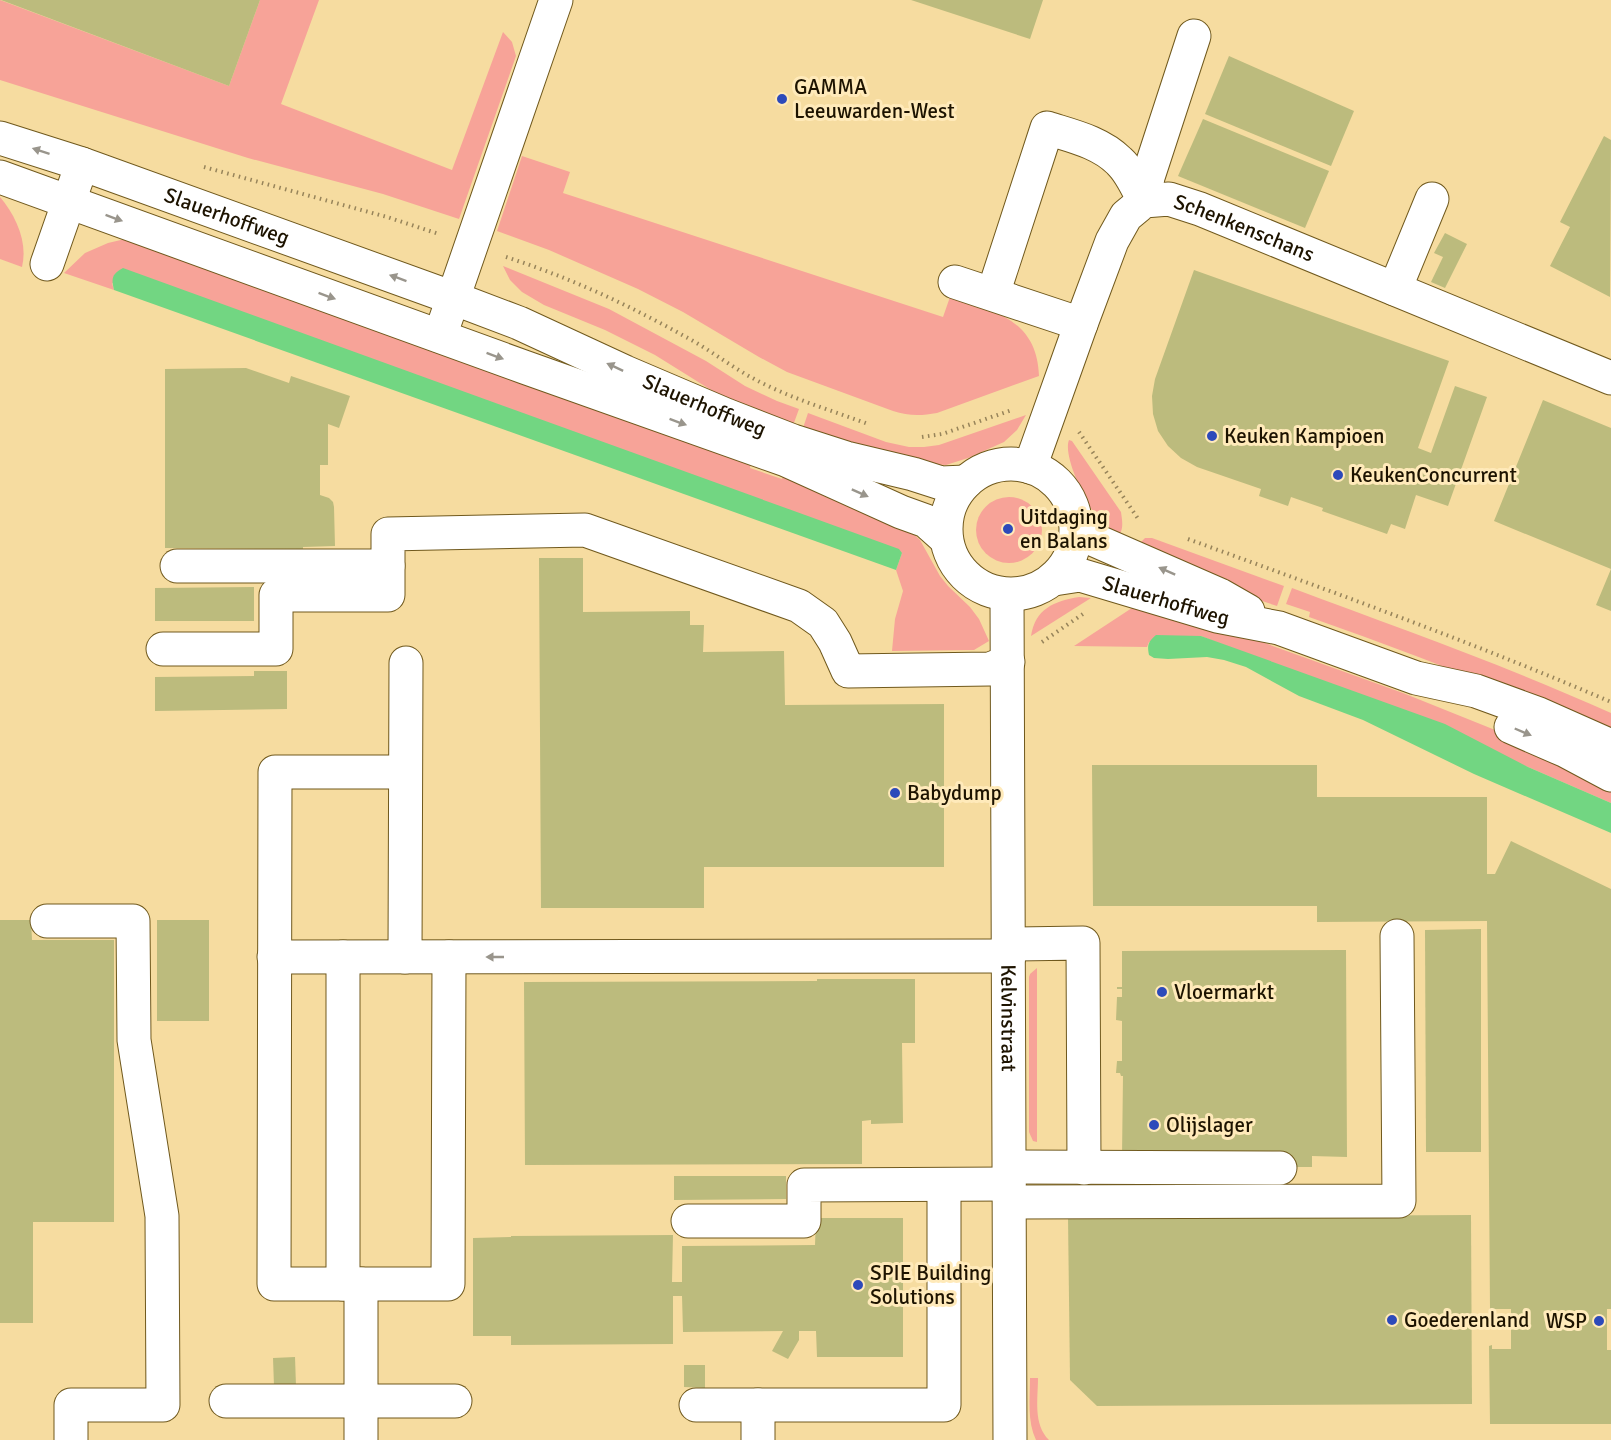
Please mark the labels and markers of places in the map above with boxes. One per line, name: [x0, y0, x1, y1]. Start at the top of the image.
place label: GAMMA Leeuwarden-West: [794, 74, 955, 124]
marker: GAMMA Leeuwarden-West: [775, 92, 789, 106]
place label: Keuken Kampioen: [1224, 423, 1384, 449]
marker: Keuken Kampioen: [1205, 429, 1219, 443]
place label: KeukenConcurrent: [1350, 462, 1517, 488]
marker: KeukenConcurrent: [1331, 468, 1345, 482]
place label: Uitdaging en Balans: [1020, 504, 1108, 554]
marker: Uitdaging en Balans: [1001, 522, 1015, 536]
place label: Babydump: [907, 780, 1002, 806]
marker: Babydump: [888, 786, 902, 800]
place label: Vloermarkt: [1174, 979, 1274, 1005]
marker: Vloermarkt: [1155, 985, 1169, 999]
place label: Olijslager: [1166, 1112, 1253, 1138]
marker: Olijslager: [1147, 1118, 1161, 1132]
place label: SPIE Building Solutions: [870, 1260, 991, 1310]
marker: SPIE Building Solutions: [851, 1278, 865, 1292]
place label: Goederenland: [1404, 1307, 1529, 1333]
place label: WSP: [1546, 1308, 1587, 1334]
marker: Goederenland: [1385, 1313, 1399, 1327]
marker: WSP: [1592, 1314, 1606, 1328]

